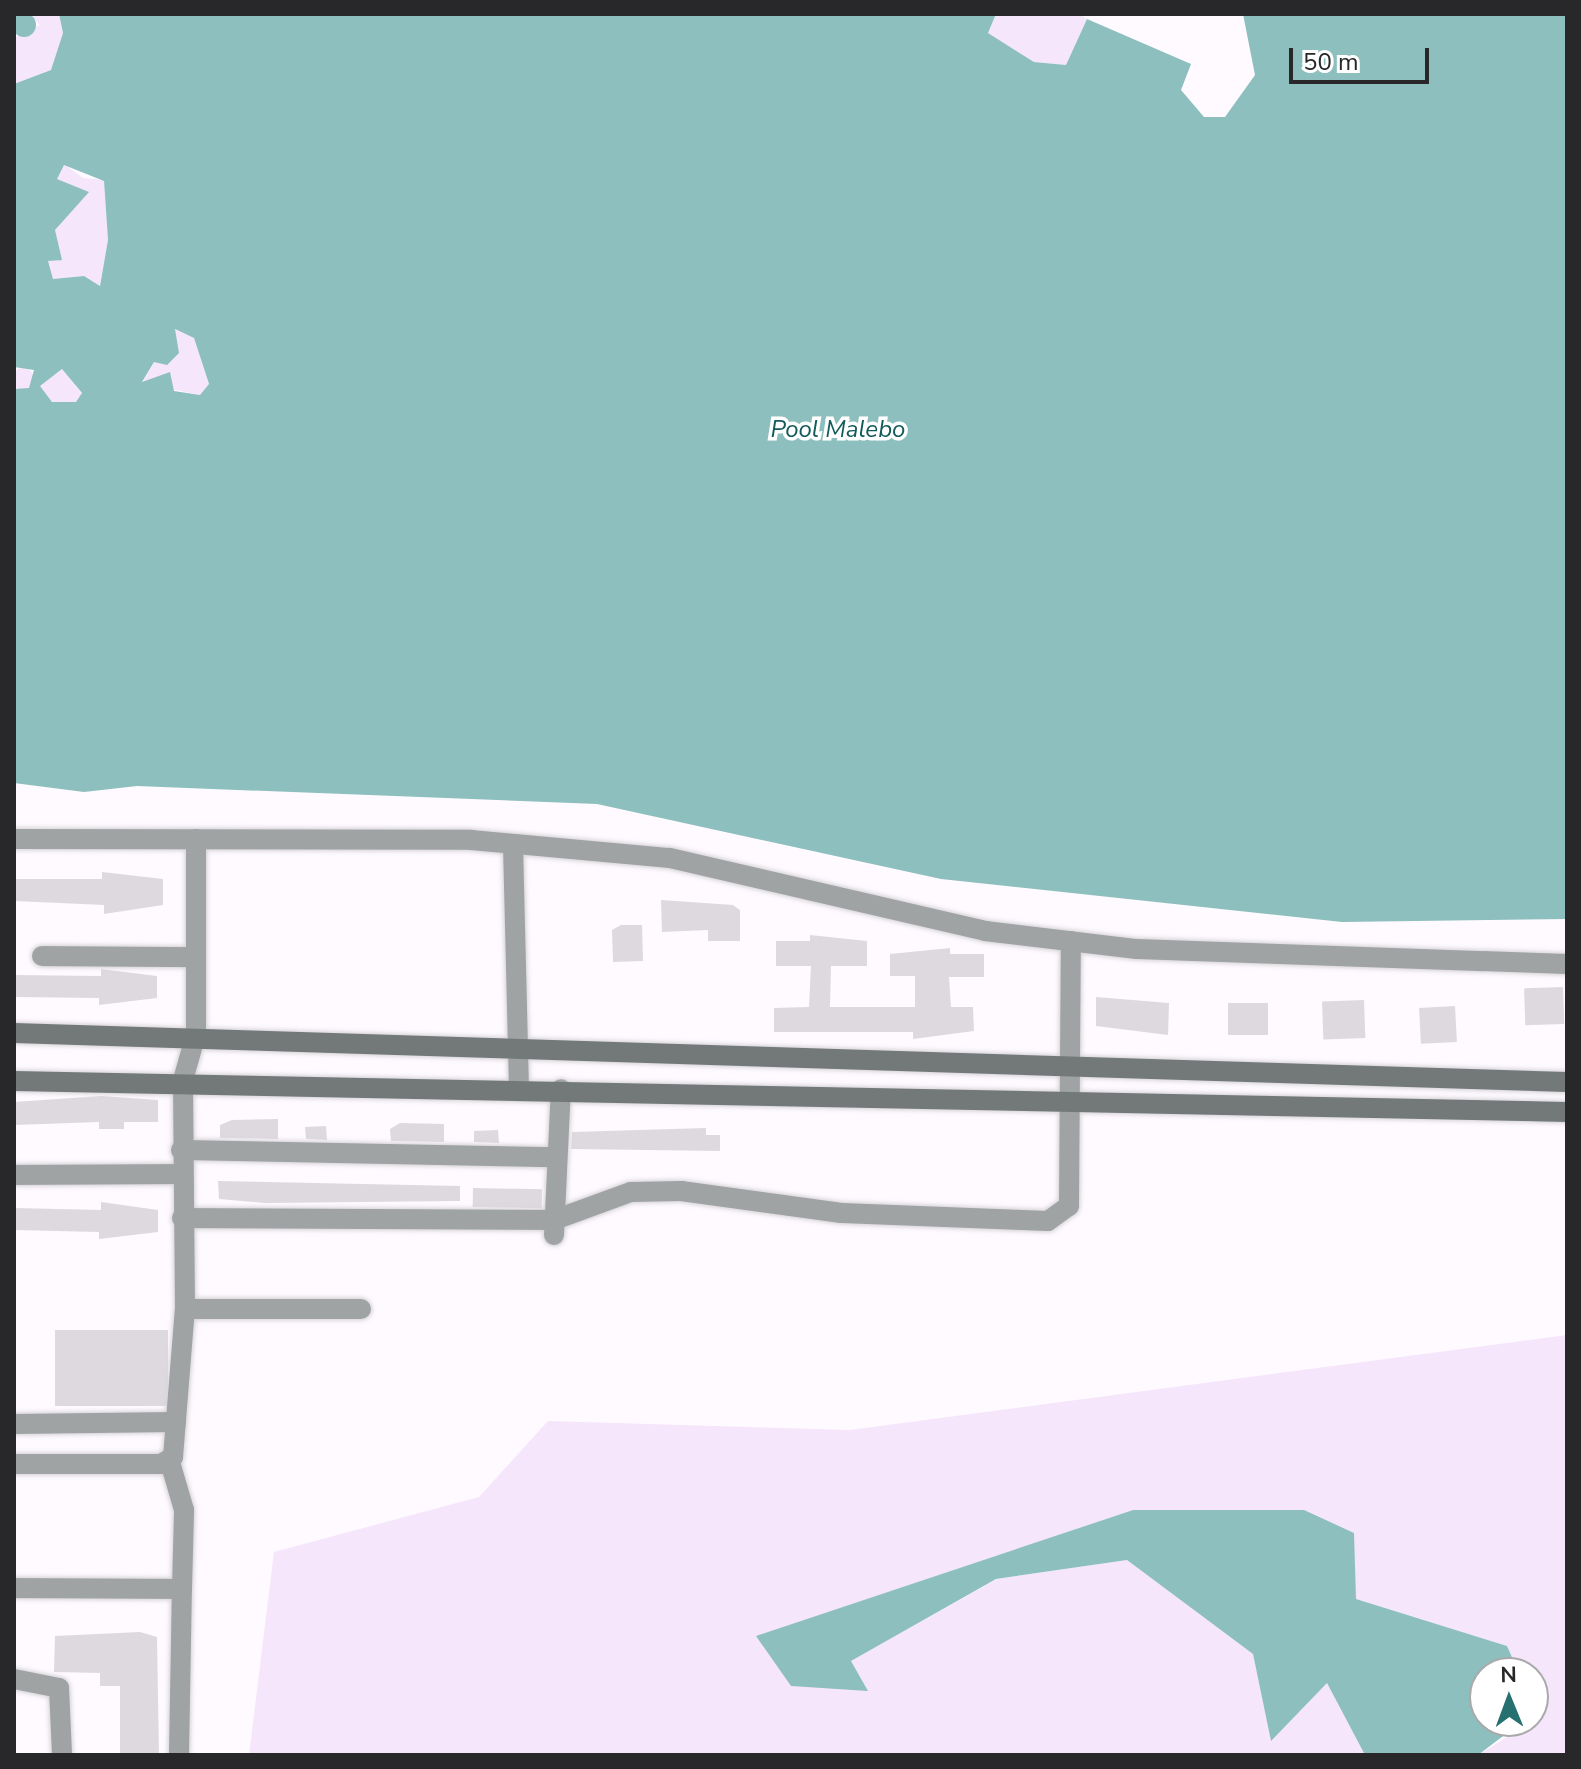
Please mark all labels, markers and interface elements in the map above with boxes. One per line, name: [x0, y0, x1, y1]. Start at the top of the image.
scale bar: [1293, 32, 1433, 82]
text: 50 m: [1303, 46, 1359, 78]
water label: Pool Malebo: [771, 416, 905, 444]
north arrow: [1469, 1657, 1549, 1737]
text: N: [1500, 1660, 1517, 1690]

